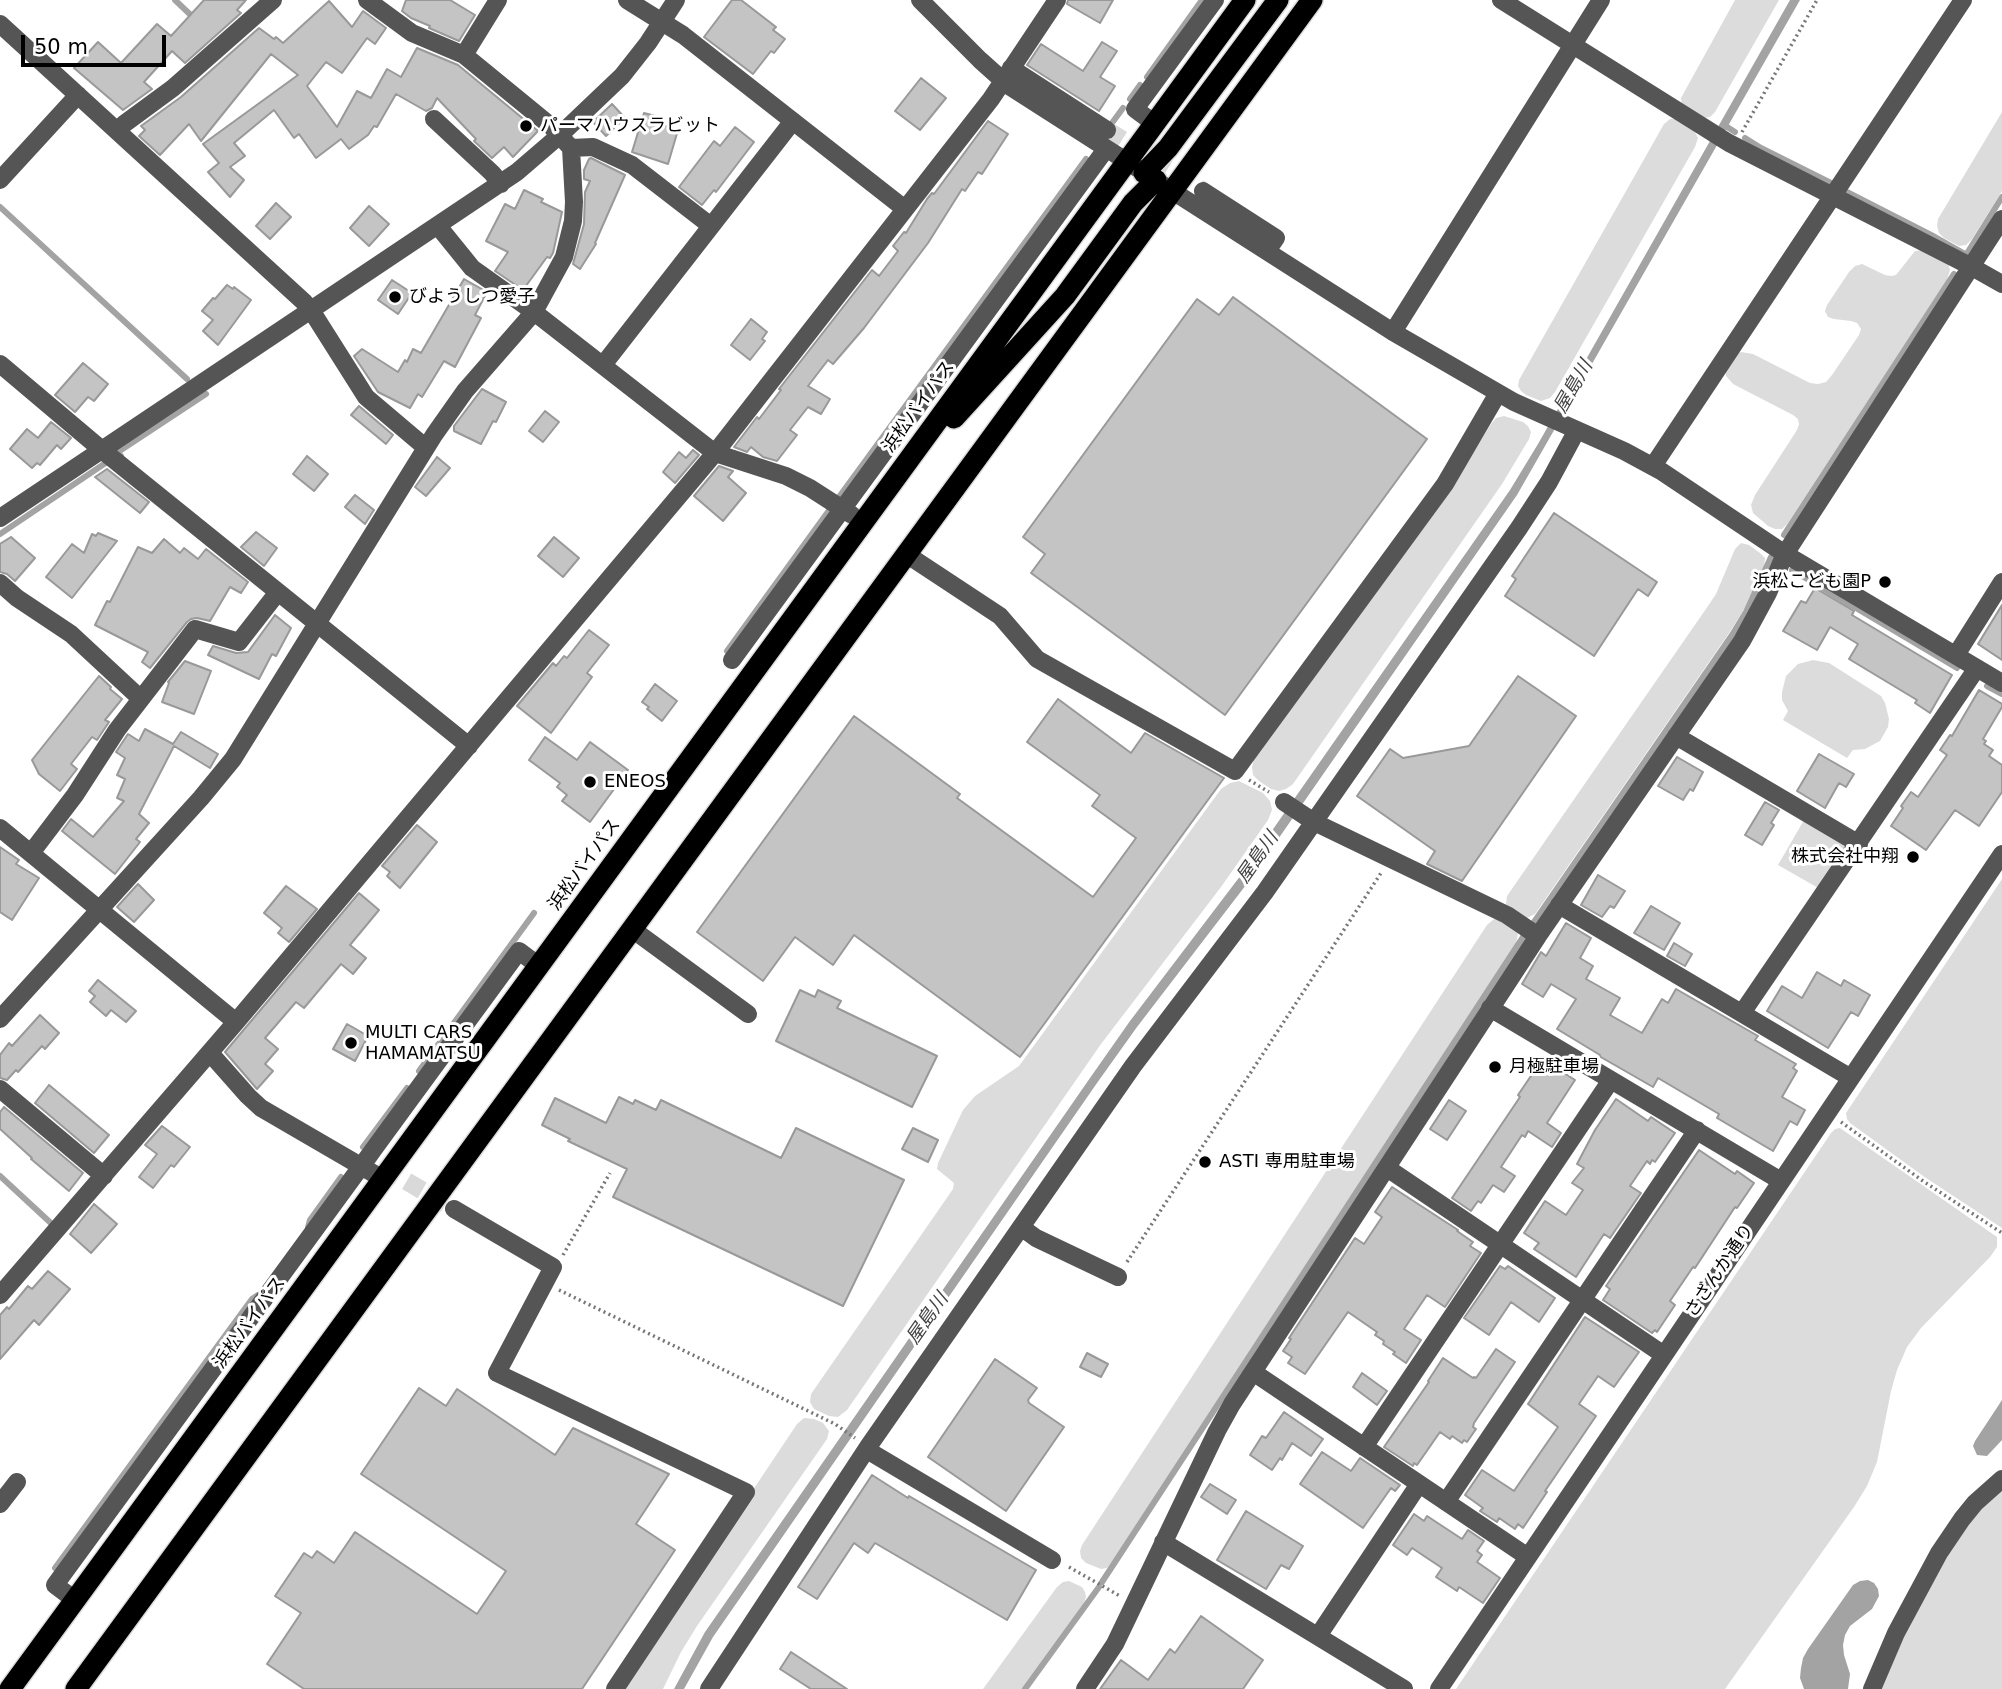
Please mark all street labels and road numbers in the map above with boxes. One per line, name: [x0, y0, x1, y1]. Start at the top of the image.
street label: 浜松バイパス: [879, 357, 959, 457]
street label: 浜松バイパス: [545, 815, 625, 915]
street label: さざんか通り: [1681, 1220, 1759, 1322]
street label: 浜松バイパス: [210, 1273, 290, 1373]

